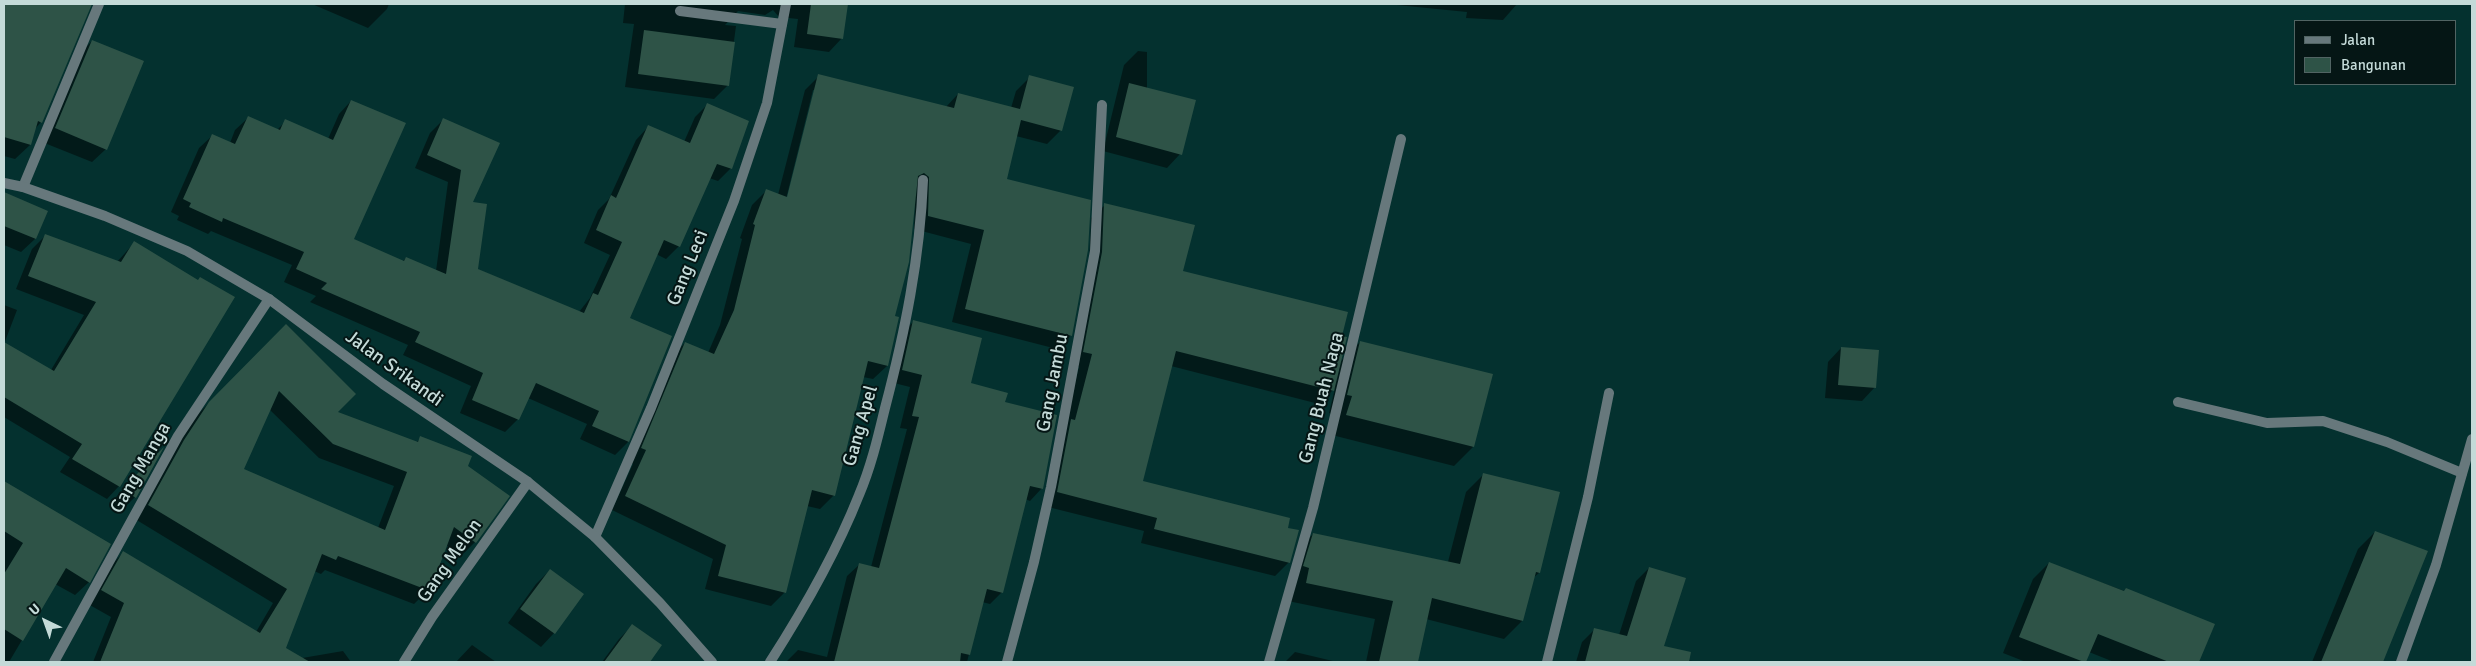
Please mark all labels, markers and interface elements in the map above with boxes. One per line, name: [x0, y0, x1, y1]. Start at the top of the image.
legend: [2294, 20, 2456, 85]
text: Jalan: [2341, 31, 2375, 49]
text: Bangunan: [2341, 56, 2406, 74]
street label: Gang Leci: [663, 227, 713, 309]
street label: Jalan Srikandi: [341, 326, 447, 412]
street label: Gang Buah Naga: [1295, 330, 1349, 466]
street label: Gang Jambu: [1032, 332, 1074, 434]
street label: Gang Apel: [839, 383, 883, 469]
street label: Gang Manga: [106, 418, 176, 518]
street label: Gang Melon: [413, 515, 487, 607]
north arrow: [20, 596, 70, 646]
text: U: [25, 600, 44, 619]

